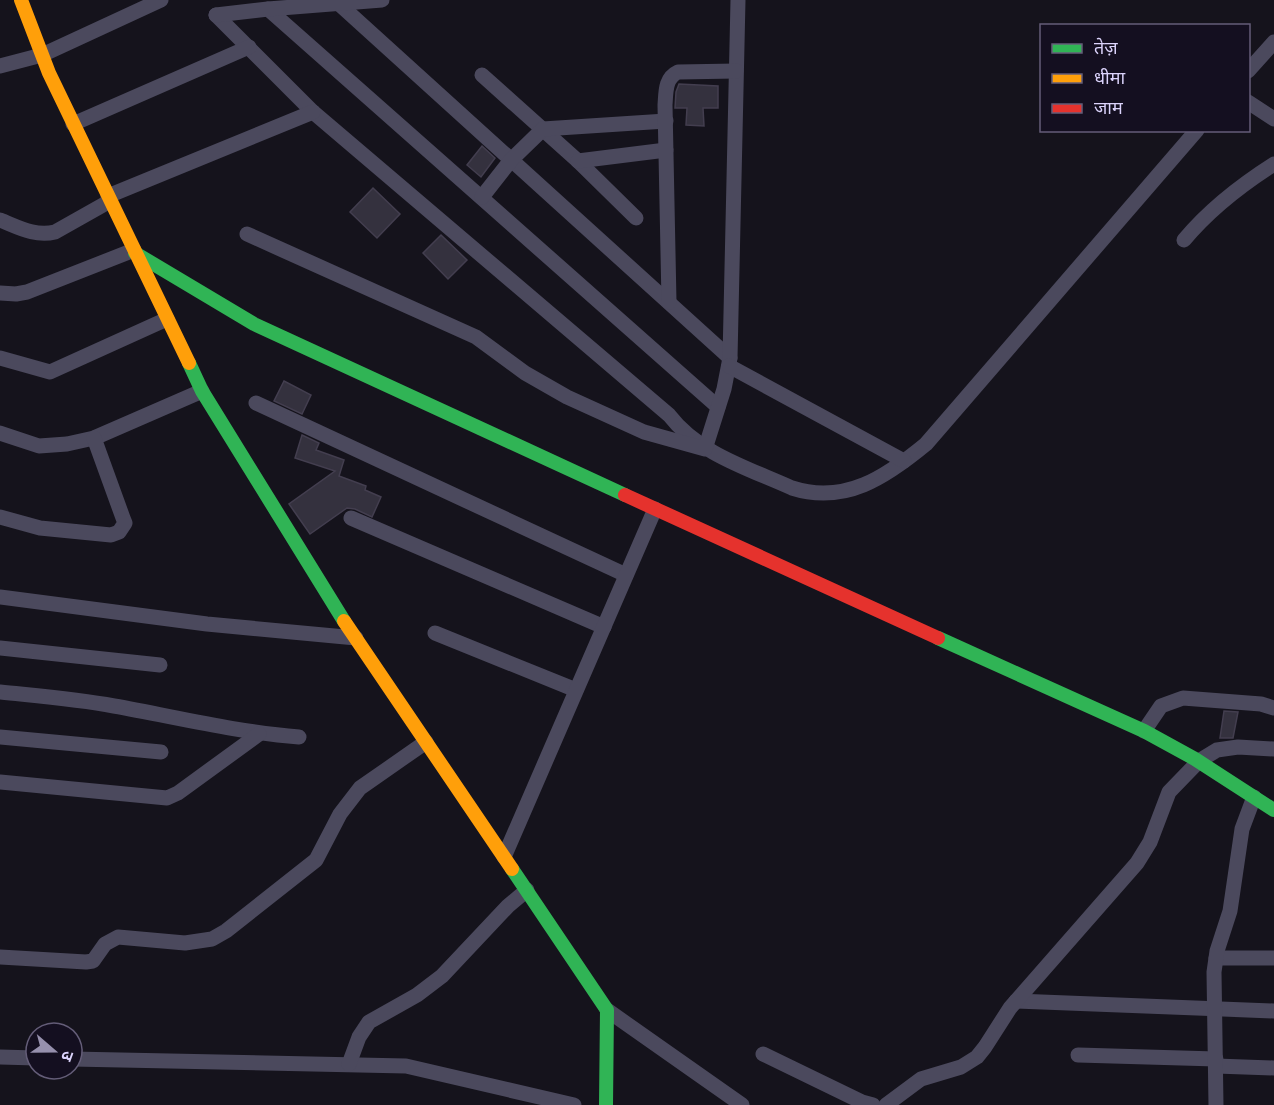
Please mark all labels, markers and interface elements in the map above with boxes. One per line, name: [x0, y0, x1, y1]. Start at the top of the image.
legend: [1040, 24, 1250, 132]
text: तेज़: [1094, 34, 1118, 61]
text: धीमा: [1094, 64, 1125, 91]
text: जाम: [1094, 94, 1124, 121]
north arrow: [24, 1021, 84, 1081]
text: उ: [55, 1048, 81, 1065]

